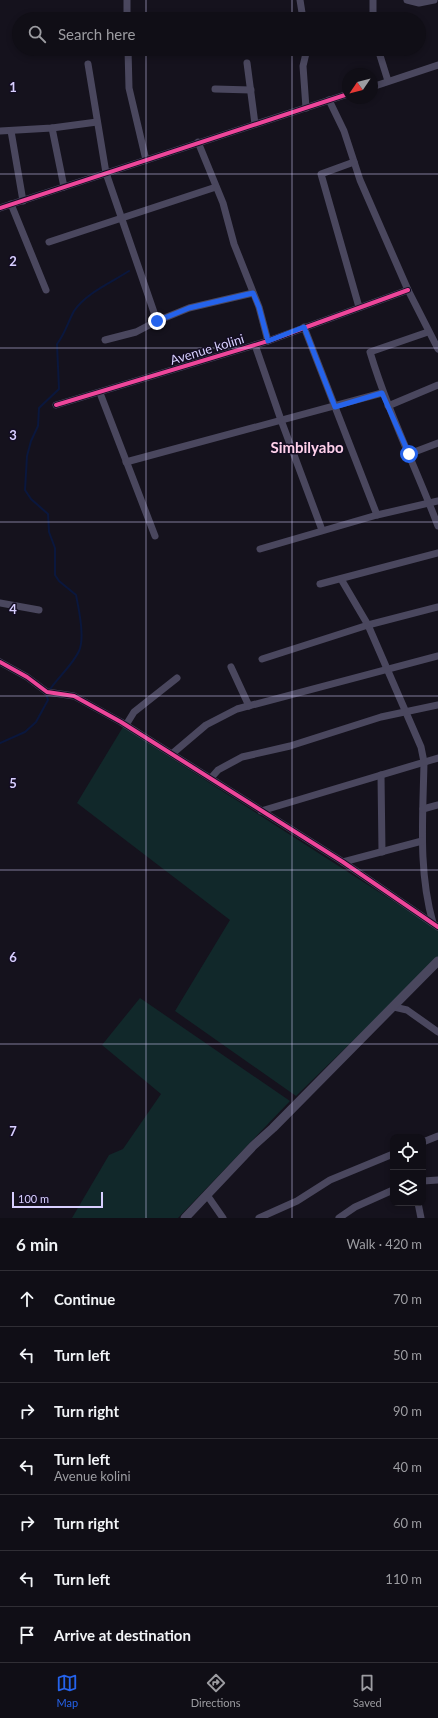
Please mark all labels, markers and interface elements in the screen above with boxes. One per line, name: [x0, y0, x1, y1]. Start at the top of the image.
search box: [12, 12, 426, 56]
icon: search: [26, 23, 48, 45]
text: Search here: [58, 25, 135, 43]
north arrow: [342, 68, 378, 104]
text: 1: [9, 79, 17, 95]
text: 2: [9, 253, 17, 269]
route end: [148, 312, 166, 330]
street label: Avenue kolini: [168, 330, 246, 368]
text: 3: [9, 427, 17, 443]
district label: Simbilyabo: [270, 438, 344, 456]
route start: [400, 445, 418, 463]
text: 4: [9, 601, 17, 617]
text: 5: [9, 775, 17, 791]
text: 6: [9, 949, 17, 965]
text: 7: [9, 1123, 17, 1139]
map controls: [390, 1134, 426, 1206]
button: locate: [390, 1134, 426, 1170]
button: layers: [390, 1170, 426, 1206]
scale bar: [12, 1190, 103, 1209]
text: 100 m: [18, 1192, 49, 1205]
text: 6 min: [16, 1234, 58, 1255]
text: Walk · 420 m: [346, 1236, 422, 1252]
icon: ahead: [16, 1288, 38, 1310]
text: Continue: [54, 1290, 115, 1308]
text: 70 m: [393, 1291, 422, 1307]
icon: left: [16, 1344, 38, 1366]
text: Turn left: [54, 1346, 110, 1364]
text: 50 m: [393, 1347, 422, 1363]
icon: right: [16, 1400, 38, 1422]
text: Turn right: [54, 1402, 119, 1420]
text: 90 m: [393, 1403, 422, 1419]
text: Turn left: [54, 1450, 110, 1468]
icon: left: [16, 1456, 38, 1478]
text: 40 m: [393, 1459, 422, 1475]
text: Avenue kolini: [54, 1468, 131, 1484]
icon: right: [16, 1512, 38, 1534]
text: Turn right: [54, 1514, 119, 1532]
text: 60 m: [393, 1515, 422, 1531]
icon: left: [16, 1568, 38, 1590]
text: Turn left: [54, 1570, 110, 1588]
text: 110 m: [385, 1571, 422, 1587]
icon: arrive: [16, 1624, 38, 1646]
text: Arrive at destination: [54, 1626, 191, 1644]
tab: Map: [56, 1672, 78, 1709]
tab: Directions: [191, 1672, 240, 1709]
tab: Saved: [353, 1672, 382, 1709]

